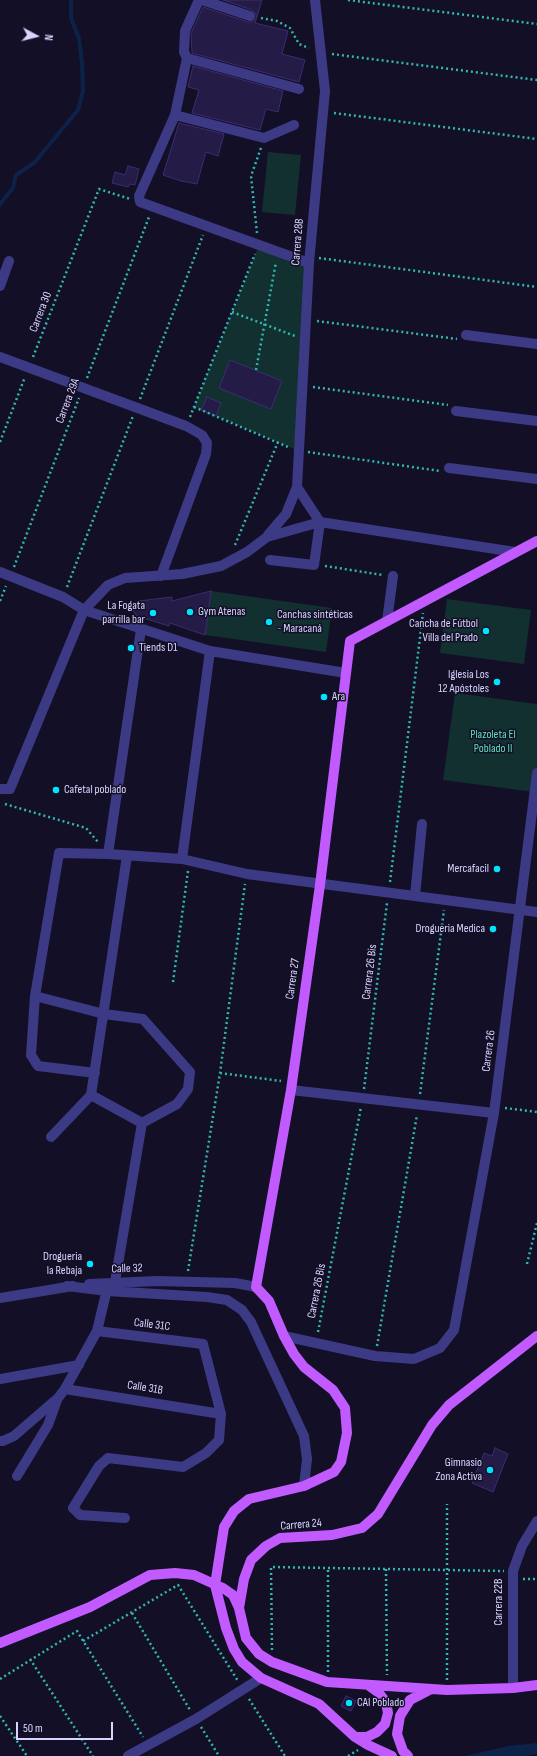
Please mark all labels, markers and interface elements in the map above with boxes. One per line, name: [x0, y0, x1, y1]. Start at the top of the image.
north arrow: [16, 16, 56, 56]
text: N: [42, 34, 55, 41]
street label: Carrera 28B: [289, 218, 307, 266]
street label: Carrera 30: [27, 290, 55, 334]
street label: Carrera 29A: [53, 377, 83, 425]
place label: La Fogata parrilla bar: [102, 599, 145, 627]
place label: Gym Atenas: [198, 605, 246, 619]
marker: Gym Atenas: [185, 607, 195, 617]
marker: La Fogata parrilla bar: [148, 608, 158, 618]
place label: Canchas sintéticas - Maracaná: [277, 608, 353, 636]
marker: Canchas sintéticas - Maracaná: [264, 617, 274, 627]
place label: Cancha de Fútbol Villa del Prado: [409, 617, 478, 645]
marker: Cancha de Fútbol Villa del Prado: [481, 626, 491, 636]
place label: Tiends D1: [139, 641, 177, 655]
marker: Tiends D1: [126, 643, 136, 653]
place label: Iglesia Los 12 Apóstoles: [438, 668, 489, 696]
marker: Iglesia Los 12 Apóstoles: [492, 677, 502, 687]
place label: Ara: [332, 690, 345, 704]
marker: Ara: [319, 692, 329, 702]
park label: Plazoleta El Poblado II: [470, 728, 516, 756]
place label: Cafetal poblado: [64, 783, 126, 797]
marker: Cafetal poblado: [51, 785, 61, 795]
place label: Mercafacil: [447, 862, 489, 876]
marker: Mercafacil: [492, 864, 502, 874]
place label: Drogueria Medica: [416, 922, 485, 936]
marker: Drogueria Medica: [488, 924, 498, 934]
street label: Carrera 26 Bis: [359, 944, 381, 1000]
street label: Carrera 27: [283, 958, 303, 1000]
street label: Carrera 26: [479, 1029, 499, 1073]
place label: Drogueria la Rebaja: [43, 1250, 82, 1278]
marker: Drogueria la Rebaja: [85, 1259, 95, 1269]
street label: Calle 32: [111, 1261, 143, 1277]
street label: Carrera 26 Bis: [305, 1262, 329, 1320]
street label: Calle 31C: [133, 1316, 171, 1334]
street label: Calle 31B: [126, 1378, 164, 1398]
place label: Gimnasio Zona Activa: [436, 1456, 482, 1484]
marker: Gimnasio Zona Activa: [485, 1465, 495, 1475]
street label: Carrera 24: [280, 1516, 322, 1534]
street label: Carrera 22B: [492, 1579, 506, 1625]
place label: CAI Poblado: [357, 1696, 404, 1710]
marker: CAI Poblado: [344, 1698, 354, 1708]
scale bar: [18, 1714, 115, 1740]
text: 50 m: [23, 1721, 43, 1736]

